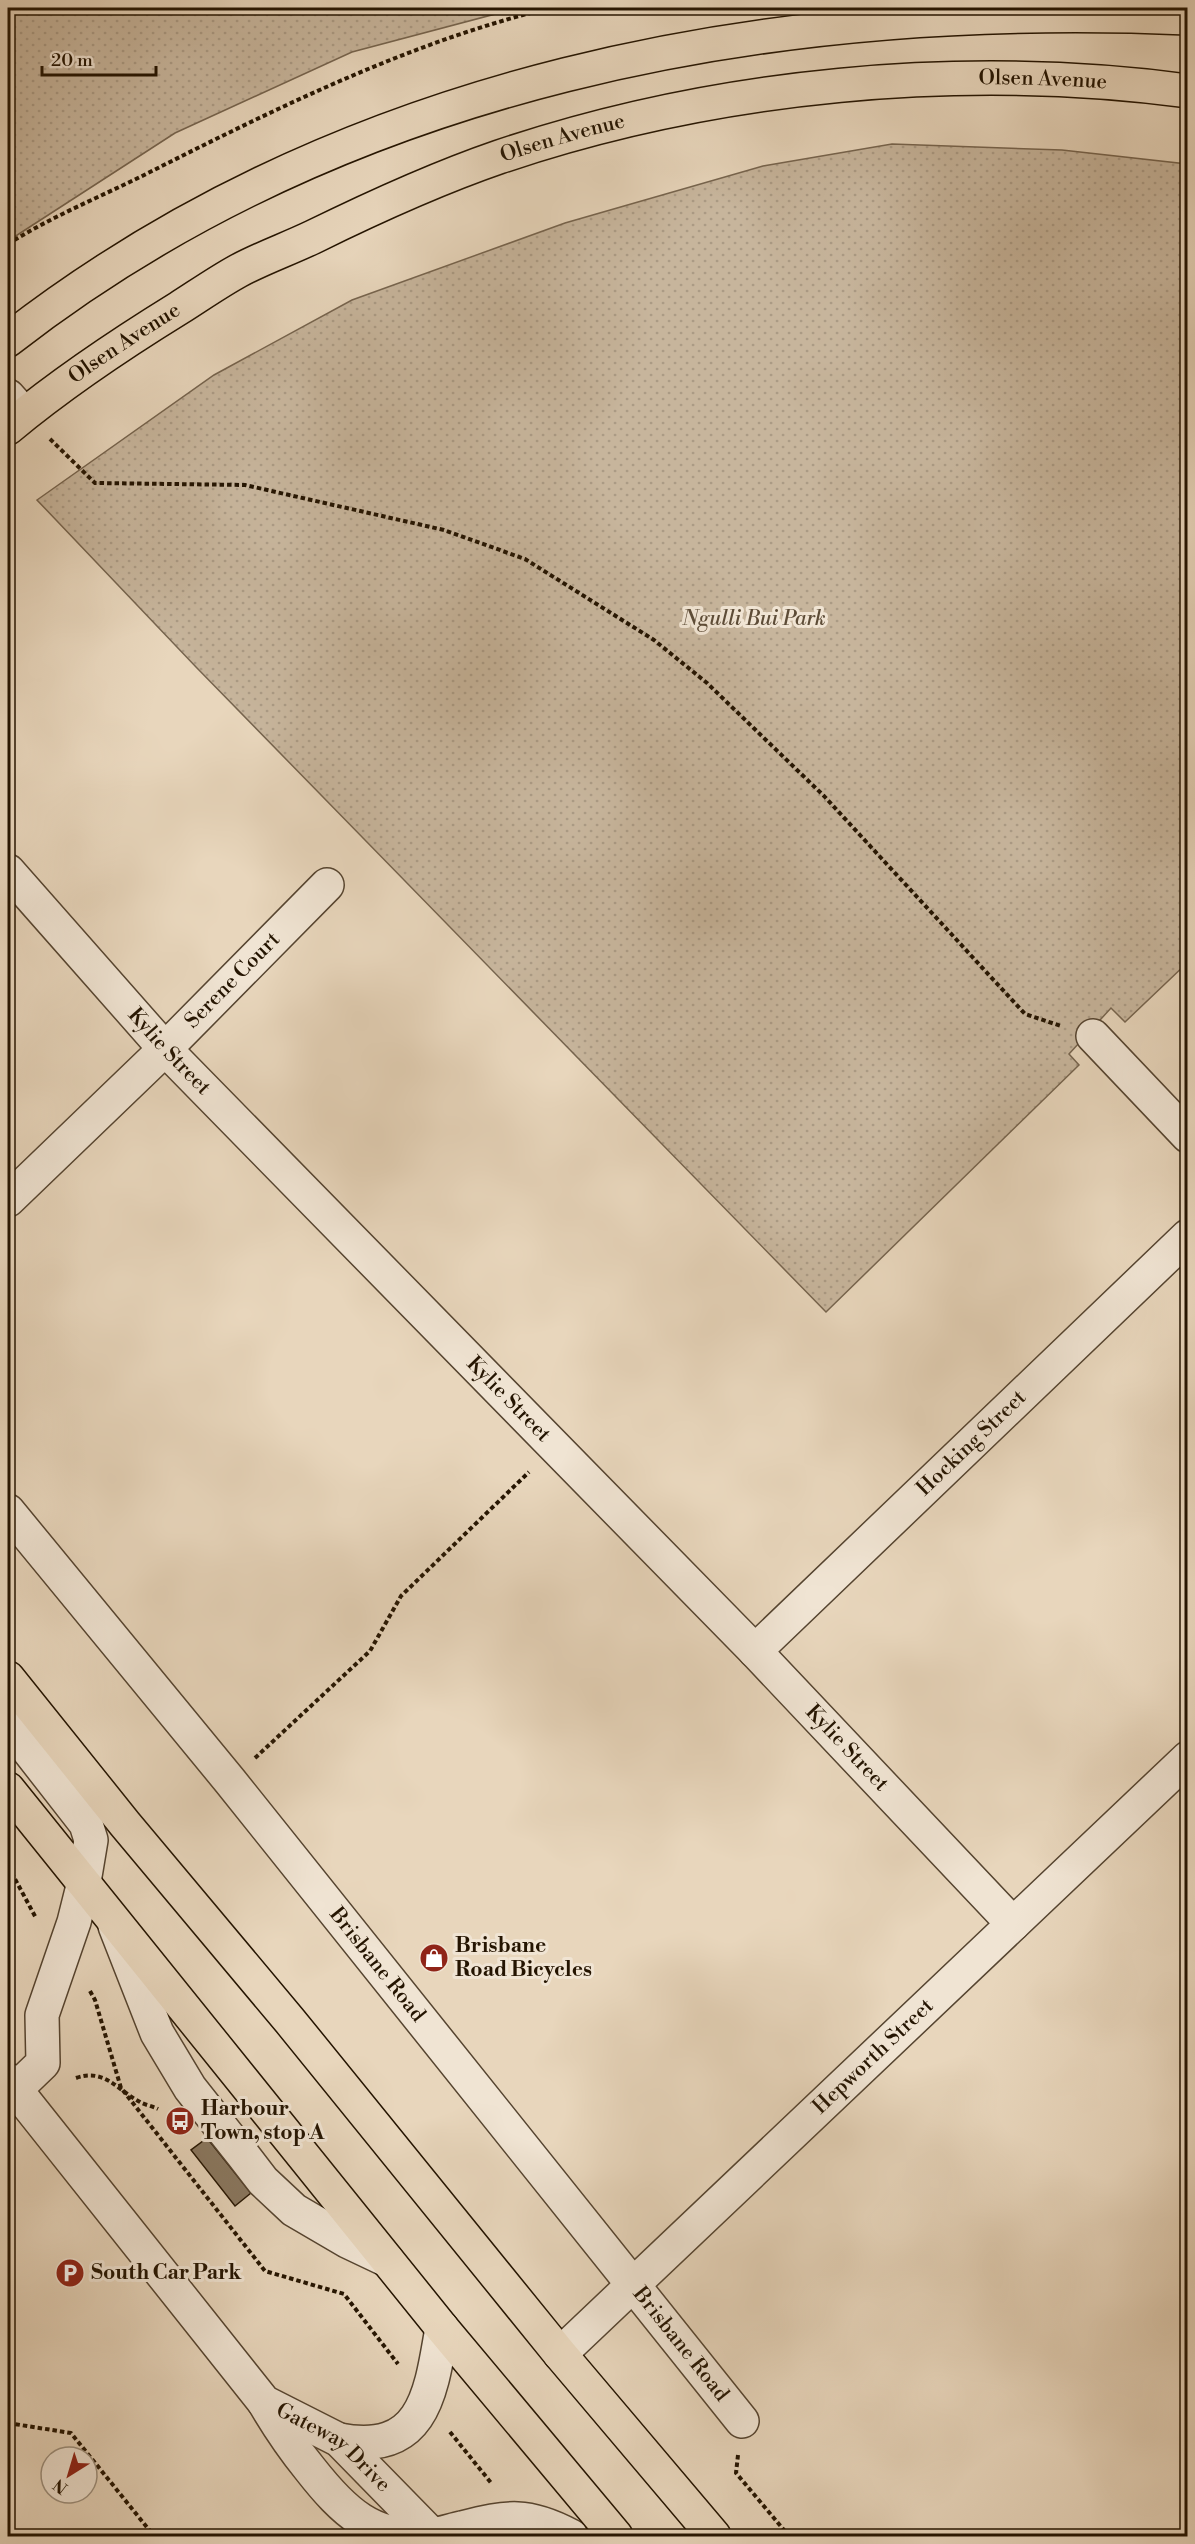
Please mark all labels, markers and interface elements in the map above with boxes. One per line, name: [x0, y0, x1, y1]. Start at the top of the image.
scale bar: [42, 39, 156, 77]
text: 20 m: [51, 49, 93, 72]
street label: Olsen Avenue: [979, 65, 1108, 96]
street label: Olsen Avenue: [497, 108, 628, 169]
street label: Olsen Avenue: [64, 297, 185, 390]
park label: Ngulli Bui Park: [681, 606, 826, 632]
street label: Serene Court: [179, 927, 286, 1034]
street label: Kylie Street: [122, 1003, 216, 1101]
street label: Kylie Street: [461, 1351, 557, 1448]
street label: Hocking Street: [911, 1385, 1032, 1502]
street label: Kylie Street: [800, 1699, 894, 1797]
street label: Brisbane Road: [323, 1902, 431, 2027]
place label: Brisbane Road Bicycles: [455, 1933, 592, 1983]
shop icon: Brisbane Road Bicycles: [418, 1942, 450, 1974]
street label: Hepworth Street: [808, 1993, 940, 2120]
place label: Harbour Town, stop A: [201, 2096, 325, 2146]
bus stop icon: Harbour Town, stop A: [164, 2105, 196, 2137]
parking icon: South Car Park: [54, 2257, 86, 2289]
place label: South Car Park: [91, 2260, 242, 2286]
street label: Brisbane Road: [626, 2281, 734, 2407]
street label: Gateway Drive: [272, 2397, 396, 2498]
north arrow: [39, 2445, 99, 2505]
text: N: [49, 2474, 72, 2498]

